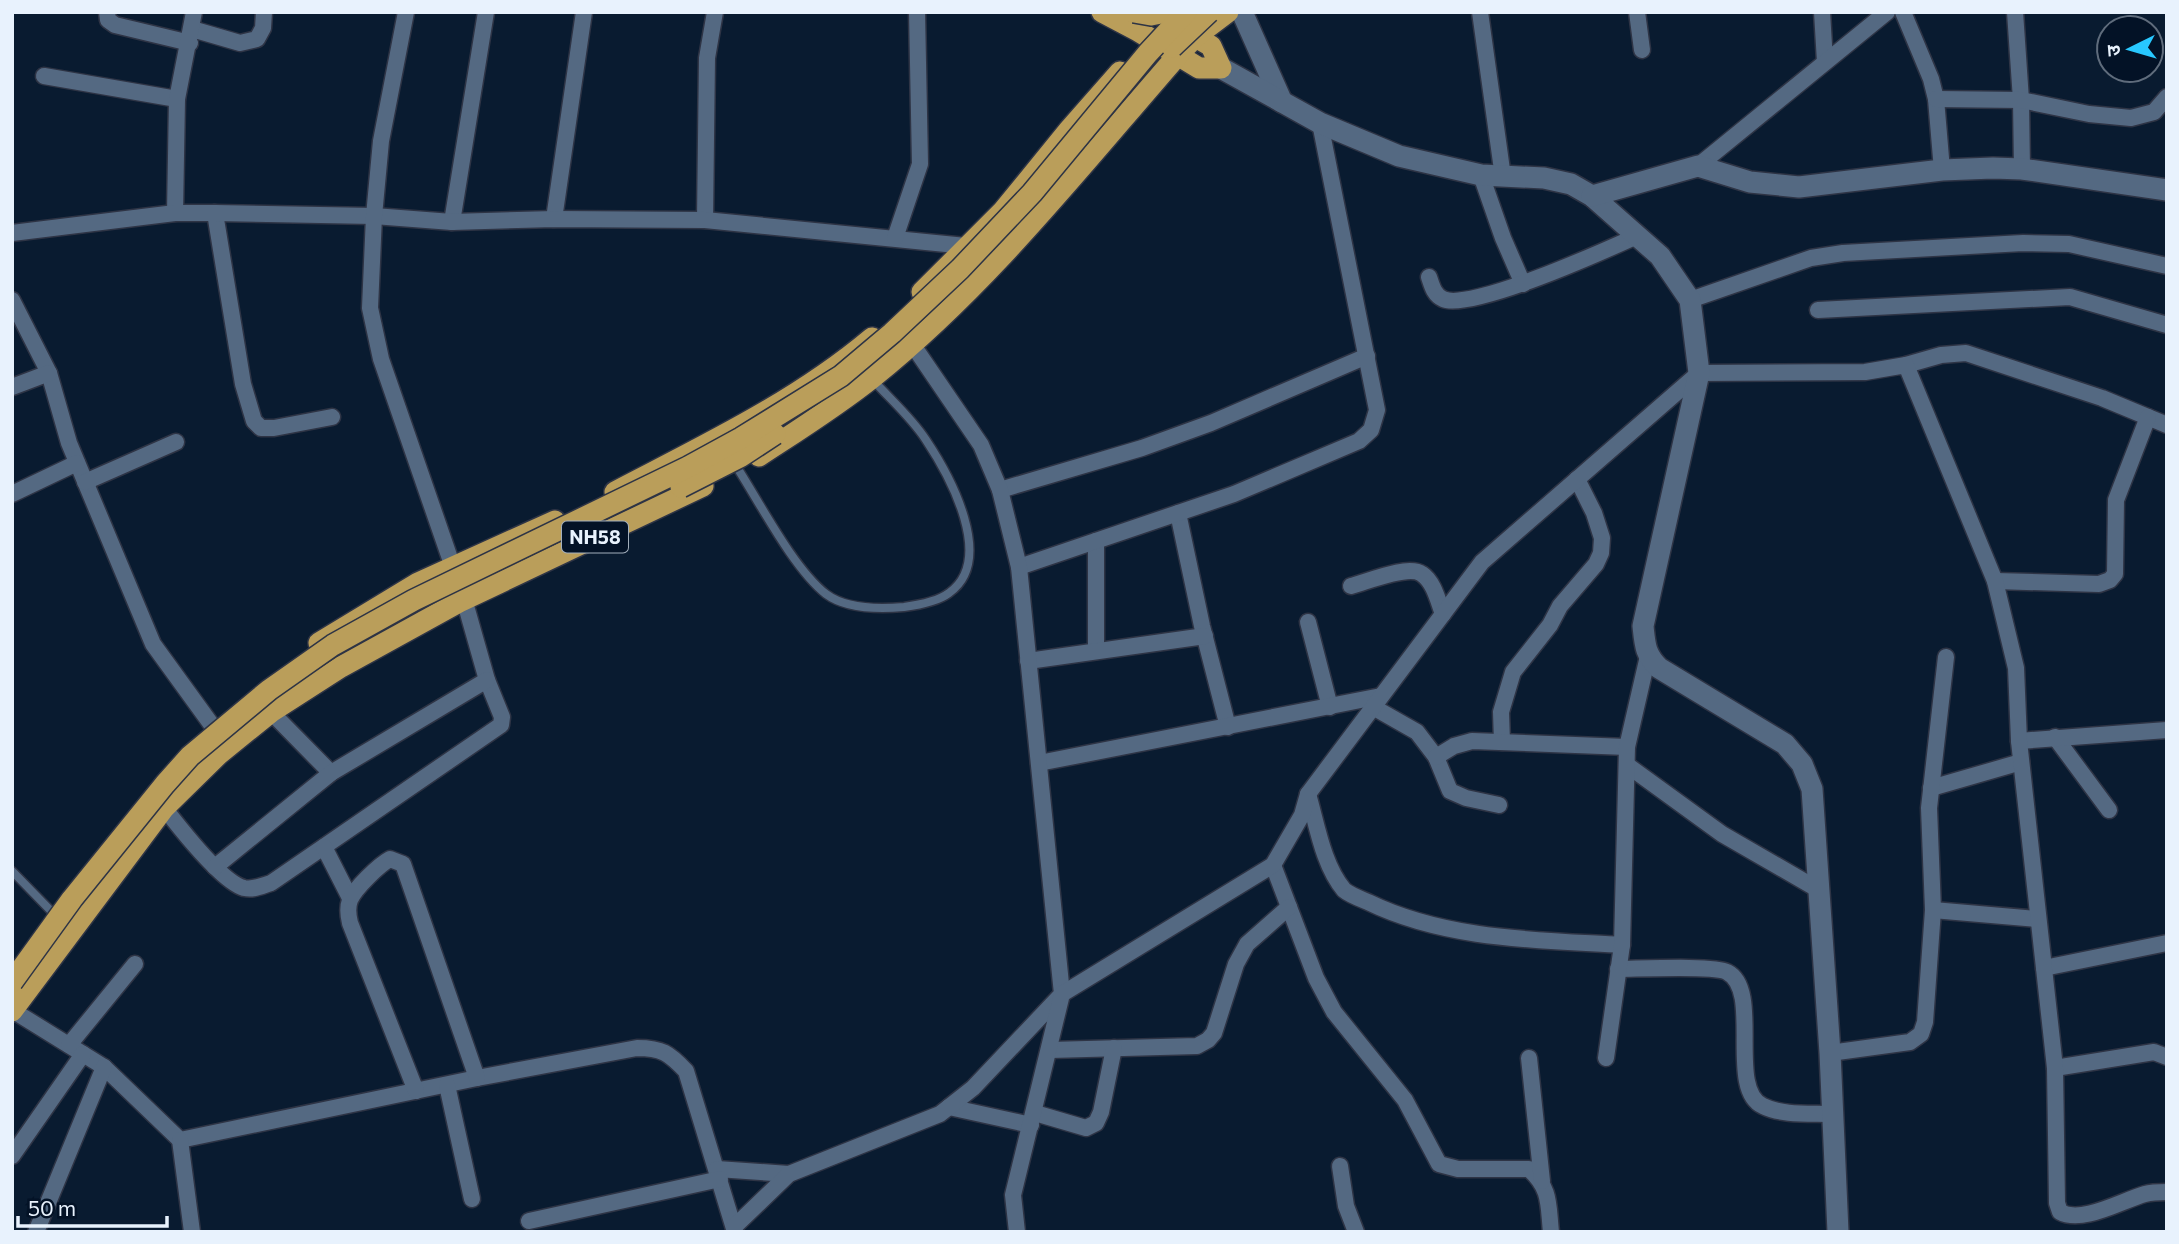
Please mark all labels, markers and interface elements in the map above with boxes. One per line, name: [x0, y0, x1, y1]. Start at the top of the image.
north arrow: [2095, 14, 2165, 84]
text: उ: [2101, 43, 2125, 57]
road number: NH58: [562, 522, 628, 552]
scale bar: [18, 1184, 166, 1228]
text: 50 m: [28, 1195, 76, 1220]

